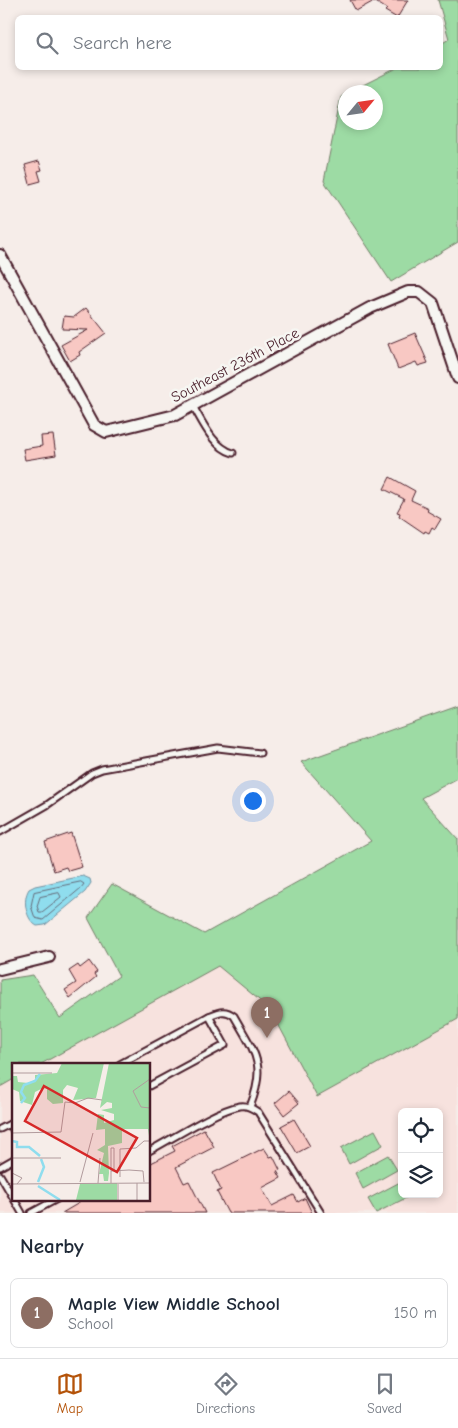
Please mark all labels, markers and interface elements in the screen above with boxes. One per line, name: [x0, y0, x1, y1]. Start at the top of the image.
search box: [15, 15, 443, 70]
icon: search: [33, 29, 61, 57]
text: Search here: [73, 32, 172, 54]
north arrow: [338, 85, 383, 130]
street label: Southeast 236th Place: [168, 323, 302, 406]
your location: [240, 788, 266, 814]
pin: 1: [251, 997, 283, 1038]
inset map: [12, 1063, 150, 1200]
map controls: [398, 1108, 443, 1198]
button: locate: [398, 1108, 443, 1153]
button: layers: [398, 1153, 443, 1198]
text: Nearby: [20, 1234, 84, 1258]
text: Maple View Middle School: [68, 1293, 280, 1315]
text: 1: [34, 1304, 40, 1322]
text: 150 m: [394, 1304, 437, 1322]
text: School: [68, 1315, 114, 1333]
tab: Map: [56, 1370, 84, 1417]
tab: Directions: [196, 1370, 255, 1417]
tab: Saved: [367, 1370, 402, 1417]

